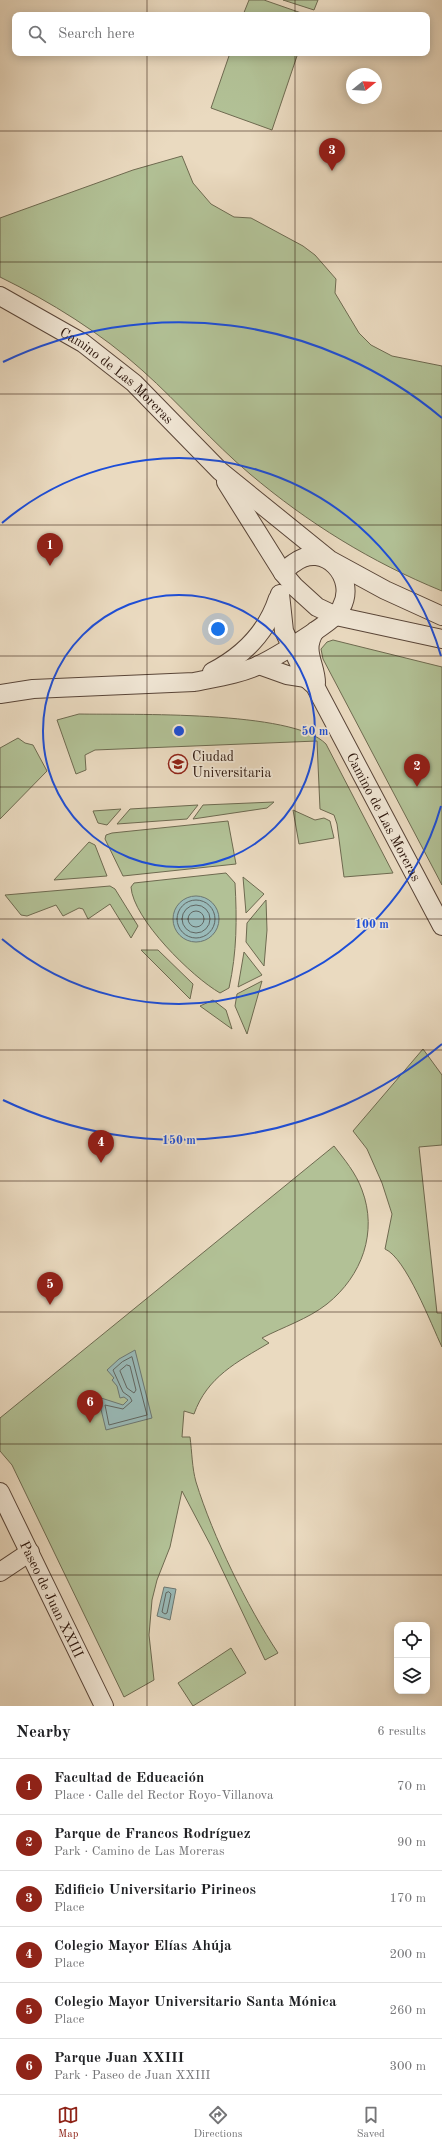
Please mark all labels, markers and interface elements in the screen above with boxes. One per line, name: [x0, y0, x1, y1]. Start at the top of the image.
search box: [12, 12, 430, 56]
icon: search: [26, 23, 48, 45]
text: Search here: [58, 27, 135, 42]
north arrow: [346, 68, 382, 104]
pin: 3: [319, 138, 345, 171]
street label: Camino de Las Moreras: [57, 325, 176, 427]
pin: 1: [37, 533, 63, 566]
your location: [208, 619, 228, 639]
centre of rings: [172, 724, 186, 738]
text: 50 m: [302, 725, 329, 738]
place label: Ciudad Universitaria: [192, 750, 271, 780]
street label: Camino de Las Moreras: [344, 751, 423, 884]
school or university icon: Ciudad Universitaria: [167, 753, 189, 775]
pin: 2: [404, 754, 430, 787]
text: 100 m: [355, 919, 389, 931]
pin: 4: [88, 1130, 114, 1163]
text: 150 m: [162, 1134, 196, 1147]
pin: 5: [37, 1272, 63, 1305]
pin: 6: [77, 1390, 103, 1423]
street label: Paseo de Juan XXIII: [17, 1539, 85, 1660]
map controls: [394, 1622, 430, 1694]
button: locate: [394, 1622, 430, 1658]
button: layers: [394, 1658, 430, 1694]
text: Nearby: [16, 1724, 71, 1741]
text: 6 results: [377, 1725, 426, 1738]
text: Facultad de Educación: [54, 1771, 204, 1786]
text: 1: [25, 1780, 33, 1793]
text: 70 m: [397, 1780, 426, 1793]
text: Place · Calle del Rector Royo-Villanova: [54, 1789, 273, 1802]
text: Parque de Francos Rodríguez: [54, 1827, 251, 1842]
text: 2: [25, 1836, 33, 1849]
text: 90 m: [397, 1836, 426, 1849]
text: Park · Camino de Las Moreras: [54, 1845, 225, 1858]
text: Edificio Universitario Pirineos: [54, 1883, 256, 1898]
text: 3: [25, 1892, 33, 1905]
text: 170 m: [389, 1892, 426, 1905]
text: Place: [54, 1901, 84, 1914]
text: Colegio Mayor Elías Ahúja: [54, 1939, 232, 1954]
text: 4: [25, 1948, 33, 1961]
text: 200 m: [389, 1948, 426, 1961]
text: Place: [54, 1957, 84, 1970]
text: Colegio Mayor Universitario Santa Mónica: [54, 1995, 337, 2010]
text: 5: [25, 2004, 33, 2017]
text: 260 m: [389, 2004, 426, 2017]
text: Place: [54, 2013, 84, 2026]
text: Parque Juan XXIII: [54, 2051, 184, 2066]
text: 6: [25, 2060, 33, 2073]
text: 300 m: [389, 2060, 426, 2073]
text: Park · Paseo de Juan XXIII: [54, 2069, 210, 2082]
tab: Map: [57, 2104, 79, 2142]
tab: Directions: [194, 2104, 242, 2142]
tab: Saved: [357, 2104, 385, 2142]

